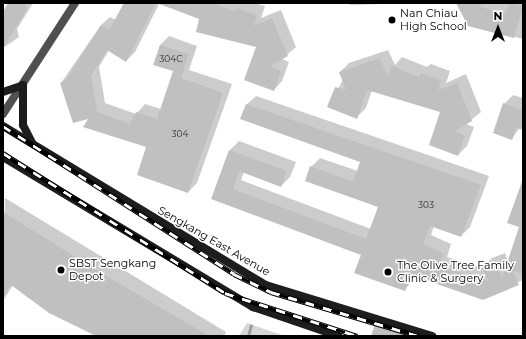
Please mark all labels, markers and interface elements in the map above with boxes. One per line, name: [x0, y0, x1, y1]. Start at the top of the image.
place label: Nan Chiau High School: [400, 7, 467, 33]
north arrow: [478, 8, 518, 48]
text: N: [494, 9, 502, 23]
marker: Nan Chiau High School: [387, 15, 397, 25]
house number: 304C: [159, 54, 183, 64]
house number: 304: [172, 129, 188, 139]
house number: 303: [418, 200, 434, 210]
street label: Sengkang East Avenue: [156, 203, 272, 279]
place label: SBST Sengkang Depot: [69, 257, 156, 283]
place label: The Olive Tree Family Clinic & Surgery: [397, 259, 514, 285]
marker: SBST Sengkang Depot: [56, 265, 66, 275]
marker: The Olive Tree Family Clinic & Surgery: [382, 266, 394, 278]

